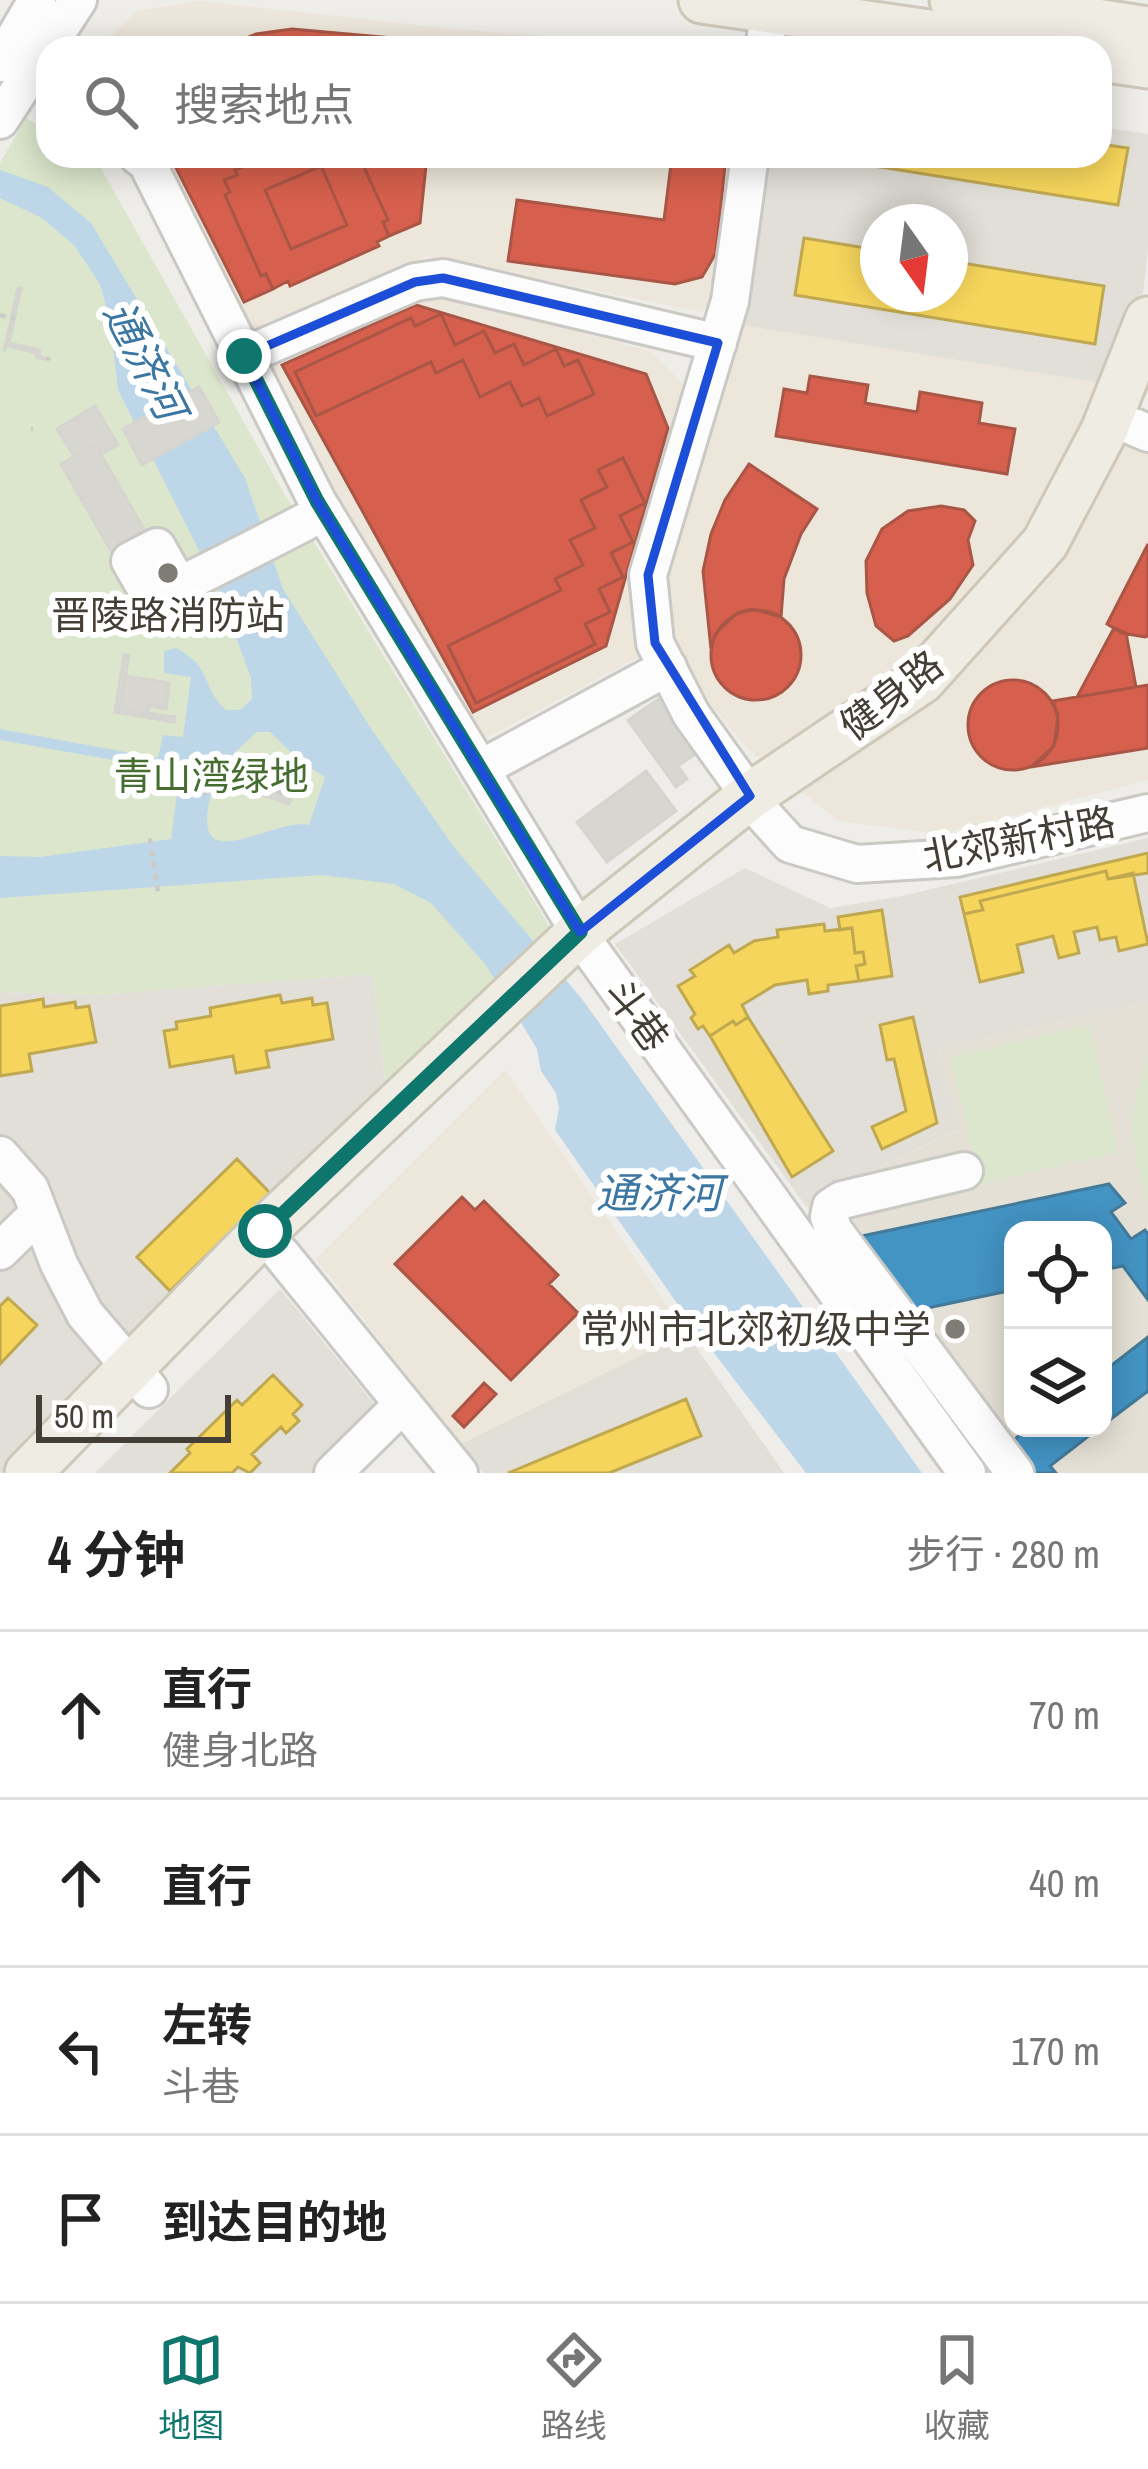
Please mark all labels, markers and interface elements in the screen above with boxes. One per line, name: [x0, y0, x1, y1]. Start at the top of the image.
search box: [36, 36, 1112, 168]
icon: search: [78, 69, 144, 135]
text: 搜索地点: [174, 74, 354, 135]
north arrow: [860, 204, 968, 312]
water label: 通济河: [91, 291, 202, 435]
route end: [217, 329, 271, 383]
marker: 晋陵路消防站: [155, 560, 181, 586]
place label: 晋陵路消防站: [51, 589, 285, 641]
street label: 健身路: [829, 638, 953, 752]
park label: 青山湾绿地: [113, 750, 309, 802]
street label: 北郊新村路: [918, 795, 1120, 883]
street label: 斗巷: [593, 968, 681, 1062]
water label: 通济河: [596, 1165, 729, 1221]
route start: [238, 1204, 292, 1258]
map controls: [1004, 1221, 1112, 1437]
button: locate: [1004, 1221, 1112, 1329]
place label: 常州市北郊初级中学: [580, 1303, 931, 1355]
marker: 常州市北郊初级中学: [942, 1316, 968, 1342]
button: layers: [1004, 1329, 1112, 1437]
scale bar: [36, 1389, 231, 1442]
text: 50 m: [54, 1394, 114, 1438]
text: 4 分钟: [48, 1520, 185, 1589]
text: 步行 · 280 m: [906, 1528, 1100, 1580]
text: 直行: [162, 1658, 252, 1719]
icon: ahead: [48, 1682, 114, 1748]
text: 70 m: [1029, 1689, 1100, 1741]
text: 健身北路: [162, 1724, 318, 1776]
icon: ahead: [48, 1850, 114, 1916]
text: 直行: [162, 1855, 252, 1916]
text: 40 m: [1029, 1857, 1100, 1909]
text: 左转: [162, 1994, 252, 2055]
icon: left: [48, 2018, 114, 2084]
text: 170 m: [1011, 2025, 1100, 2077]
text: 斗巷: [162, 2060, 240, 2112]
icon: arrive: [48, 2186, 114, 2252]
text: 到达目的地: [162, 2191, 387, 2252]
tab: 地图: [158, 2327, 224, 2447]
tab: 路线: [541, 2327, 607, 2447]
tab: 收藏: [924, 2327, 990, 2447]

